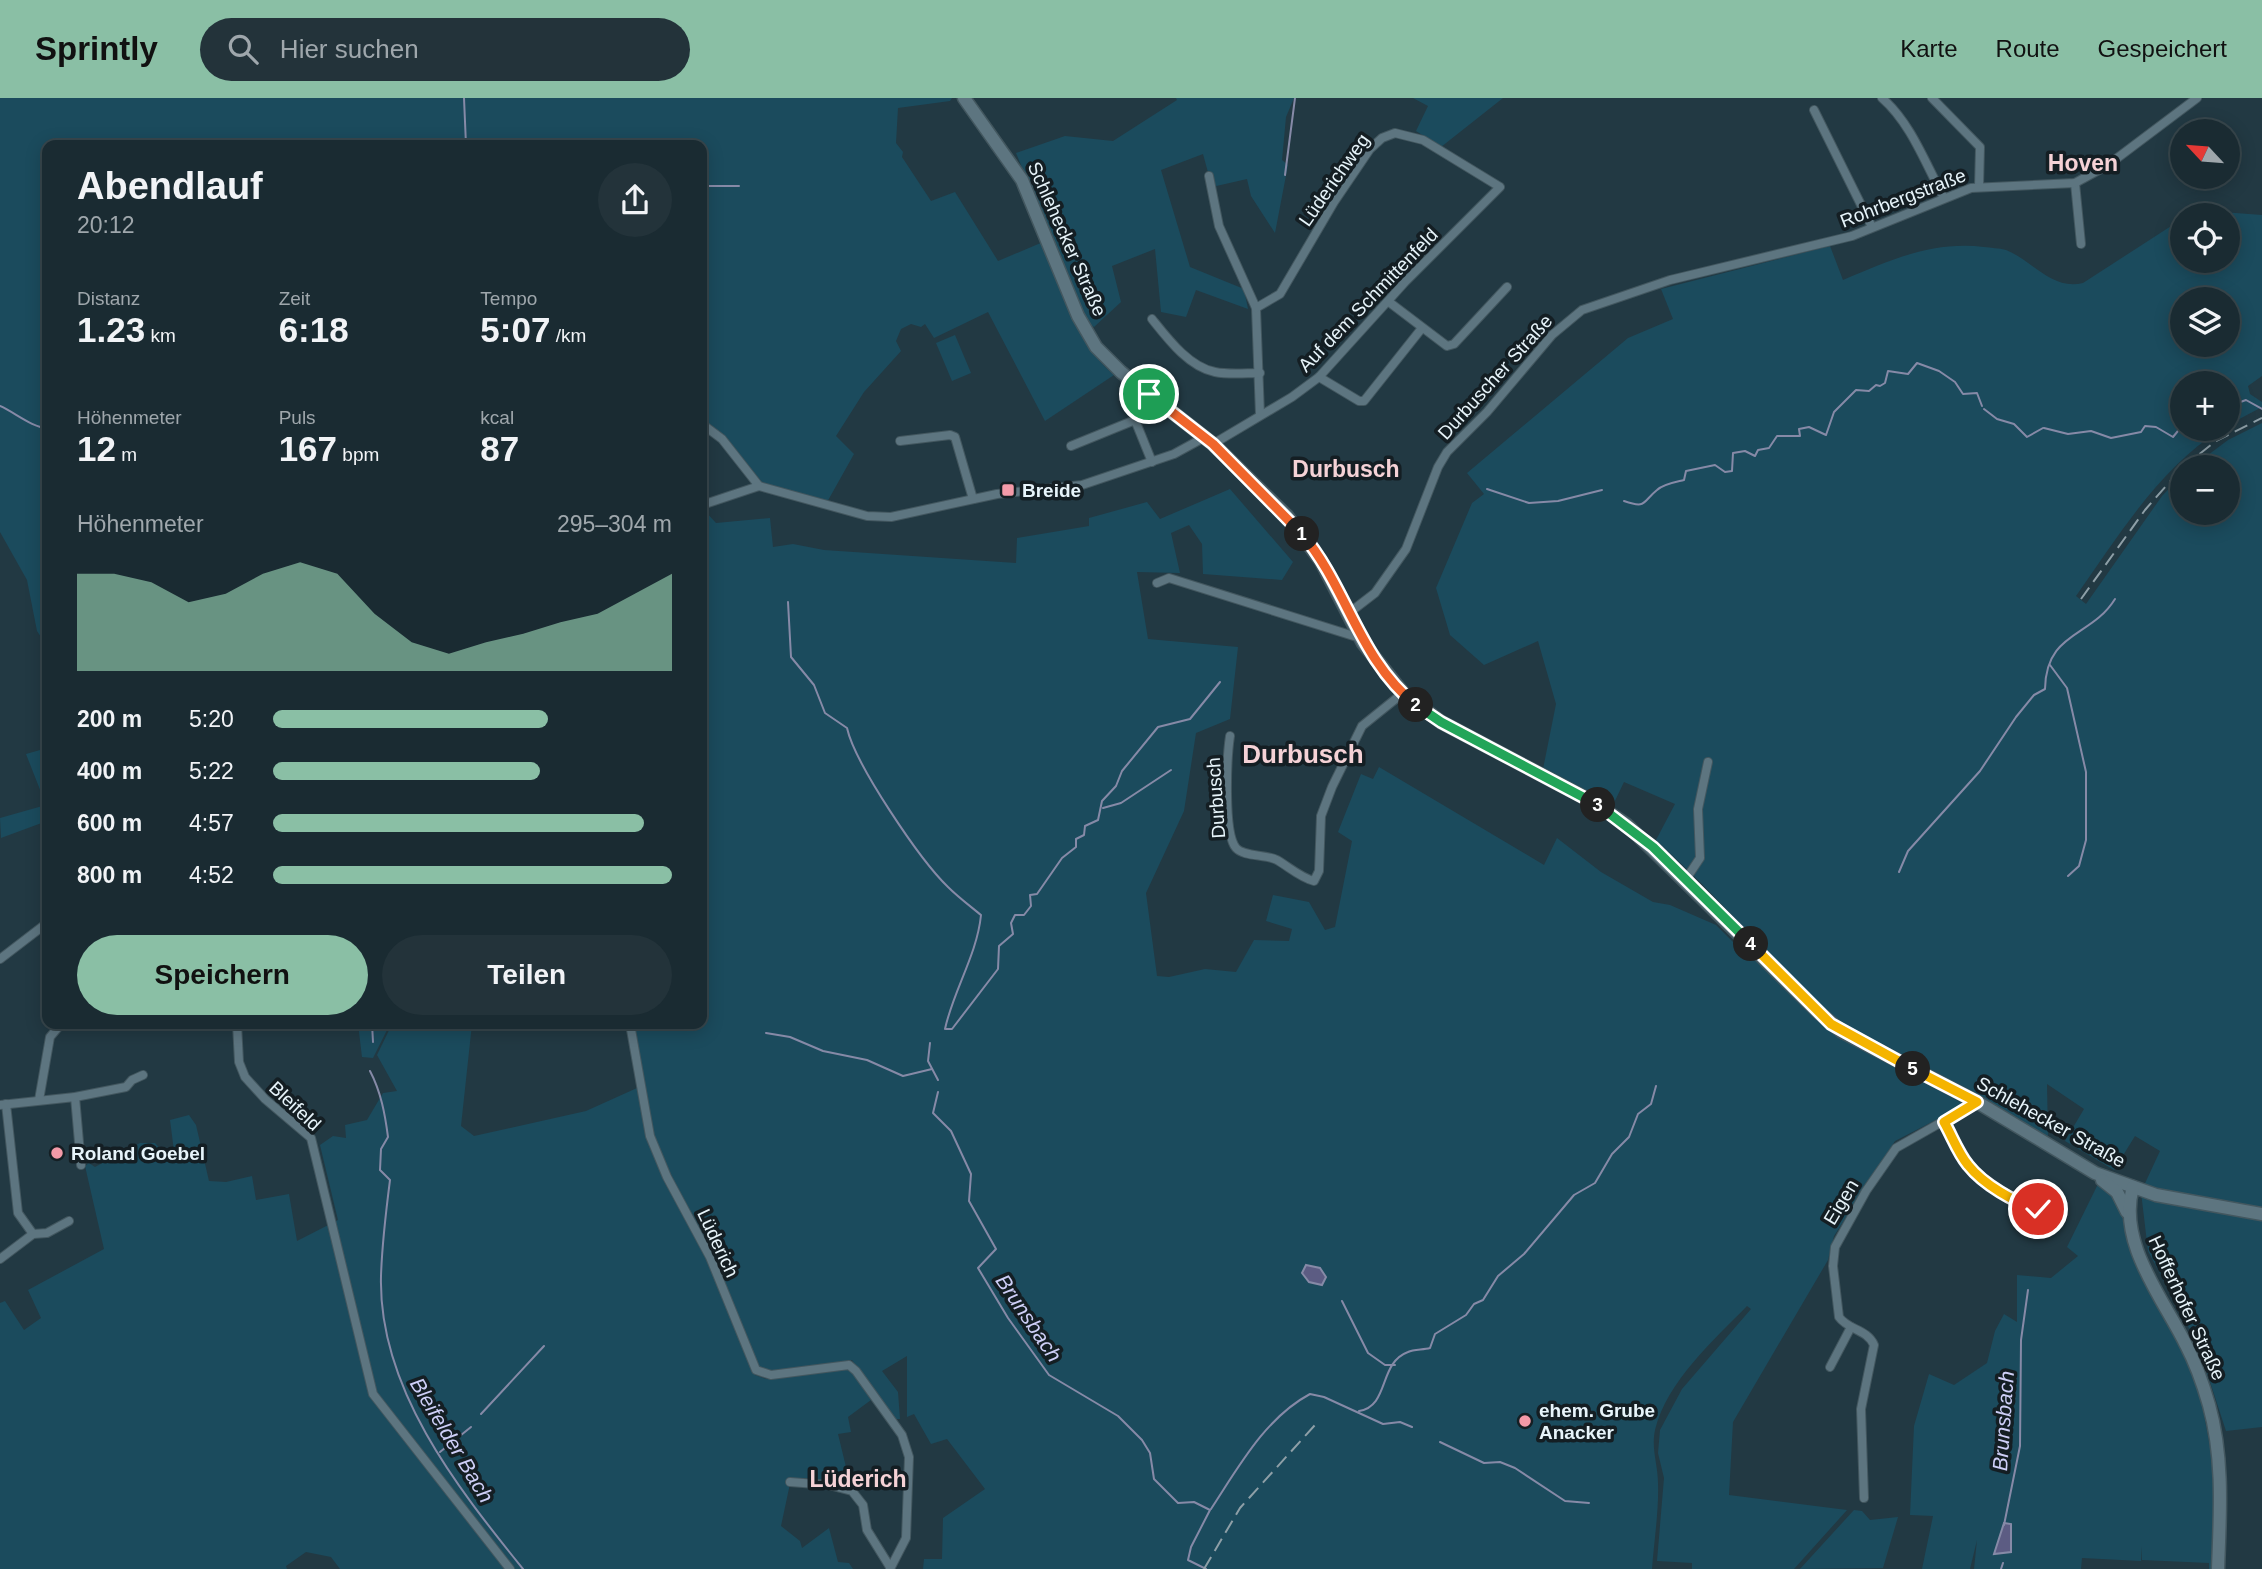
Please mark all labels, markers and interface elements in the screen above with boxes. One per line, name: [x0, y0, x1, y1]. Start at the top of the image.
search box: [200, 18, 690, 81]
text: Sprintly: [35, 30, 158, 67]
icon: search: [224, 30, 262, 68]
text: Hier suchen: [280, 34, 419, 64]
text: Karte: [1900, 35, 1958, 62]
text: Route: [1996, 35, 2060, 62]
text: Gespeichert: [2098, 35, 2227, 62]
north arrow: [2170, 119, 2240, 189]
map controls: [2170, 119, 2240, 525]
street label: Lüderichweg: [1294, 130, 1374, 230]
district label: Hoven: [2048, 150, 2118, 176]
street label: Schlehecker Straße: [1023, 159, 1111, 319]
button: share: [598, 163, 672, 237]
street label: Rohrbergstraße: [1837, 164, 1969, 232]
text: Abendlauf: [77, 165, 263, 207]
button: locate: [2170, 203, 2240, 273]
text: 20:12: [77, 212, 135, 238]
street label: Auf dem Schmittenfeld: [1294, 224, 1442, 376]
button: layers: [2170, 287, 2240, 357]
text: Distanz: [77, 288, 140, 309]
text: Zeit: [279, 288, 310, 309]
text: Tempo: [480, 288, 537, 309]
text: 1.23: [77, 310, 145, 349]
text: 6:18: [279, 310, 349, 349]
text: 5:07: [480, 310, 550, 349]
street label: Durbuscher Straße: [1433, 310, 1557, 444]
text: km: [145, 325, 176, 346]
text: /km: [550, 325, 586, 346]
pin: [1119, 364, 1179, 424]
button: +: [2170, 371, 2240, 441]
icon: arrive: [1130, 375, 1168, 413]
text: Höhenmeter: [77, 407, 182, 428]
text: Puls: [279, 407, 316, 428]
text: kcal: [480, 407, 514, 428]
text: 12: [77, 429, 116, 468]
text: 167: [279, 429, 337, 468]
text: 87: [480, 429, 519, 468]
text: m: [116, 444, 137, 465]
text: bpm: [337, 444, 379, 465]
button: −: [2170, 455, 2240, 525]
district label: Durbusch: [1292, 456, 1400, 482]
place label: Breide: [1022, 480, 1081, 501]
marker: Breide: [1000, 482, 1016, 498]
text: Höhenmeter: [77, 511, 204, 537]
text: 295–304 m: [557, 511, 672, 537]
pin: 1: [1284, 516, 1320, 551]
text: 1: [1296, 523, 1307, 544]
pin: 2: [1398, 688, 1434, 722]
text: 2: [1410, 694, 1421, 715]
text: 200 m: [77, 706, 142, 732]
text: 5:20: [189, 706, 234, 732]
district label: Durbusch: [1242, 739, 1364, 769]
street label: Durbusch: [1203, 757, 1229, 839]
text: 400 m: [77, 758, 142, 784]
text: 5:22: [189, 758, 234, 784]
pin: 3: [1580, 788, 1616, 822]
text: 3: [1592, 794, 1603, 815]
text: 600 m: [77, 810, 142, 836]
text: 4:57: [189, 810, 234, 836]
text: 800 m: [77, 862, 142, 888]
text: 4:52: [189, 862, 234, 888]
pin: 4: [1734, 926, 1768, 962]
text: 4: [1745, 933, 1756, 954]
button: Speichern: [77, 935, 368, 1015]
button: Teilen: [382, 935, 672, 1015]
pin: 5: [1896, 1052, 1930, 1086]
text: 5: [1907, 1058, 1918, 1079]
street label: Schlehecker Straße: [1973, 1072, 2129, 1172]
street label: Bleifeld: [265, 1077, 325, 1135]
place label: Roland Goebel: [71, 1143, 205, 1164]
marker: Roland Goebel: [49, 1145, 65, 1161]
street label: Eigen: [1819, 1176, 1863, 1228]
pin: [2008, 1179, 2068, 1239]
icon: check: [2019, 1190, 2057, 1228]
street label: Lüderich: [693, 1206, 743, 1280]
street label: Hofferhofer Straße: [2144, 1232, 2230, 1384]
water label: Brunsbach: [991, 1270, 1067, 1366]
water label: Brunsbach: [1988, 1370, 2018, 1472]
water label: Bleifelder Bach: [406, 1374, 498, 1506]
place label: ehem. Grube Anacker: [1539, 1400, 1655, 1443]
marker: ehem. Grube Anacker: [1517, 1413, 1533, 1429]
district label: Lüderich: [809, 1466, 907, 1492]

